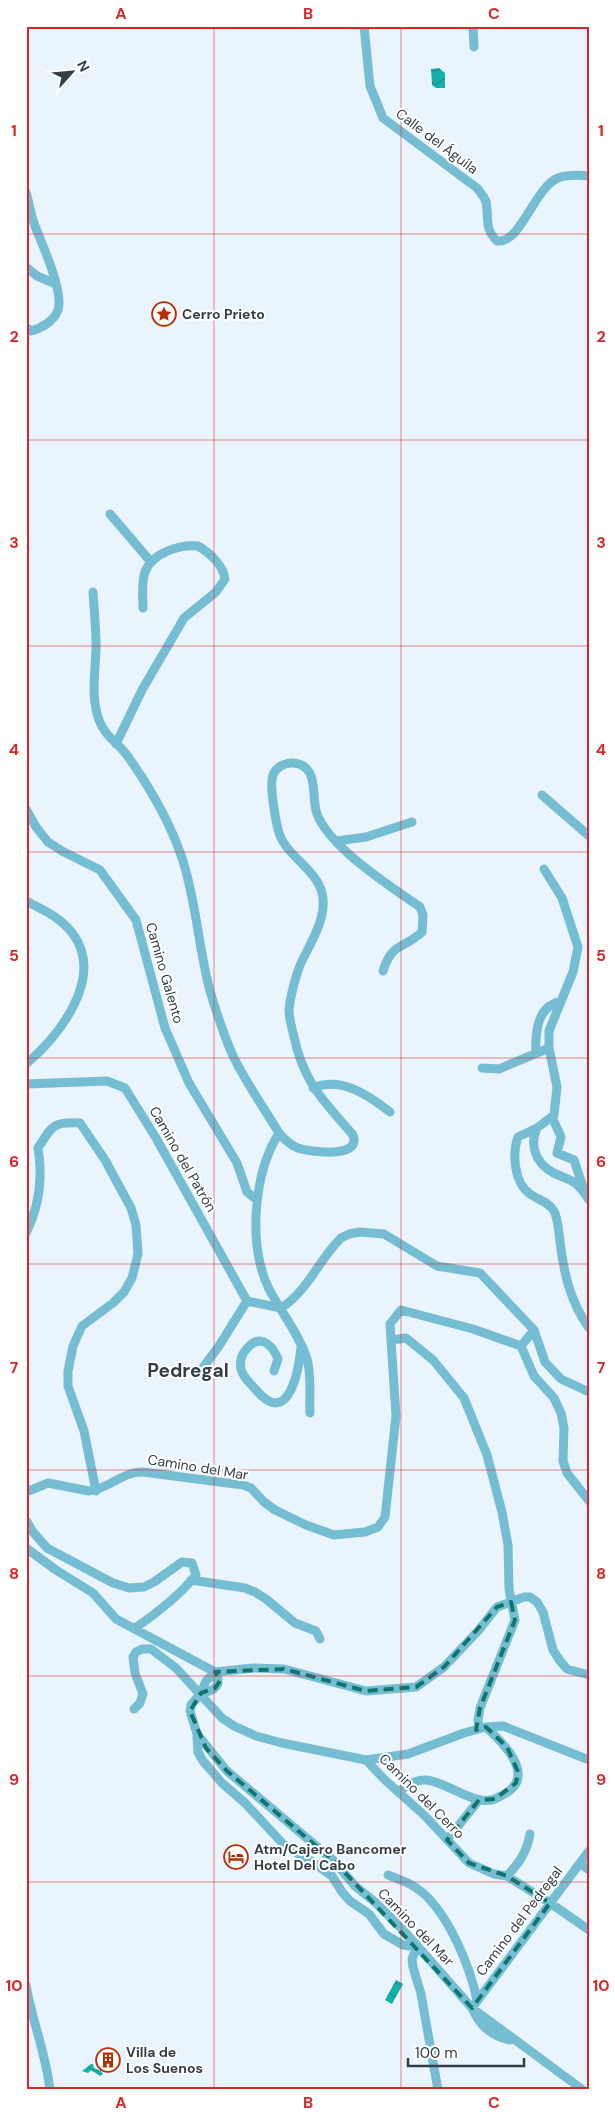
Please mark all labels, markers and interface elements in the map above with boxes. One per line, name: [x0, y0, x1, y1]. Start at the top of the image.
text: A: [115, 3, 127, 24]
text: B: [303, 3, 313, 24]
text: C: [488, 3, 500, 24]
north arrow: [48, 48, 98, 98]
text: N: [73, 57, 94, 75]
street label: Calle del Águila: [392, 104, 482, 178]
text: 1: [11, 120, 17, 141]
text: 1: [598, 120, 604, 141]
place icon: Cerro Prieto: [151, 301, 177, 327]
place label: Cerro Prieto: [182, 305, 265, 323]
text: 2: [9, 326, 19, 347]
text: 2: [596, 326, 606, 347]
text: 3: [9, 532, 19, 553]
text: 3: [596, 532, 606, 553]
text: 4: [9, 739, 19, 760]
text: 4: [596, 739, 606, 760]
street label: Camino Galento: [142, 920, 188, 1026]
text: 5: [9, 945, 19, 966]
text: 5: [596, 945, 606, 966]
street label: Camino del Patrón: [145, 1103, 221, 1215]
text: 6: [9, 1151, 19, 1172]
text: 6: [596, 1151, 606, 1172]
text: 7: [10, 1357, 19, 1378]
text: 7: [597, 1357, 606, 1378]
district label: Pedregal: [147, 1358, 229, 1383]
street label: Camino del Mar: [146, 1450, 250, 1484]
text: 8: [9, 1563, 19, 1584]
text: 8: [596, 1563, 606, 1584]
street label: Camino del Cerro: [376, 1750, 468, 1842]
text: 9: [9, 1769, 19, 1790]
text: 9: [596, 1769, 606, 1790]
place label: Atm/Cajero Bancomer Hotel Del Cabo: [254, 1840, 407, 1874]
hotel icon: Atm/Cajero Bancomer Hotel Del Cabo: [223, 1844, 249, 1870]
street label: Camino del Pedregal: [472, 1862, 566, 1980]
street label: Camino del Mar: [374, 1884, 458, 1970]
text: 10: [5, 1975, 23, 1996]
text: 10: [592, 1975, 610, 1996]
scale bar: [408, 2036, 524, 2068]
place label: Villa de Los Suenos: [126, 2043, 203, 2077]
text: 100 m: [415, 2043, 458, 2063]
building icon: Villa de Los Suenos: [95, 2047, 121, 2073]
text: A: [115, 2092, 127, 2113]
text: B: [303, 2092, 313, 2113]
text: C: [488, 2092, 500, 2113]

